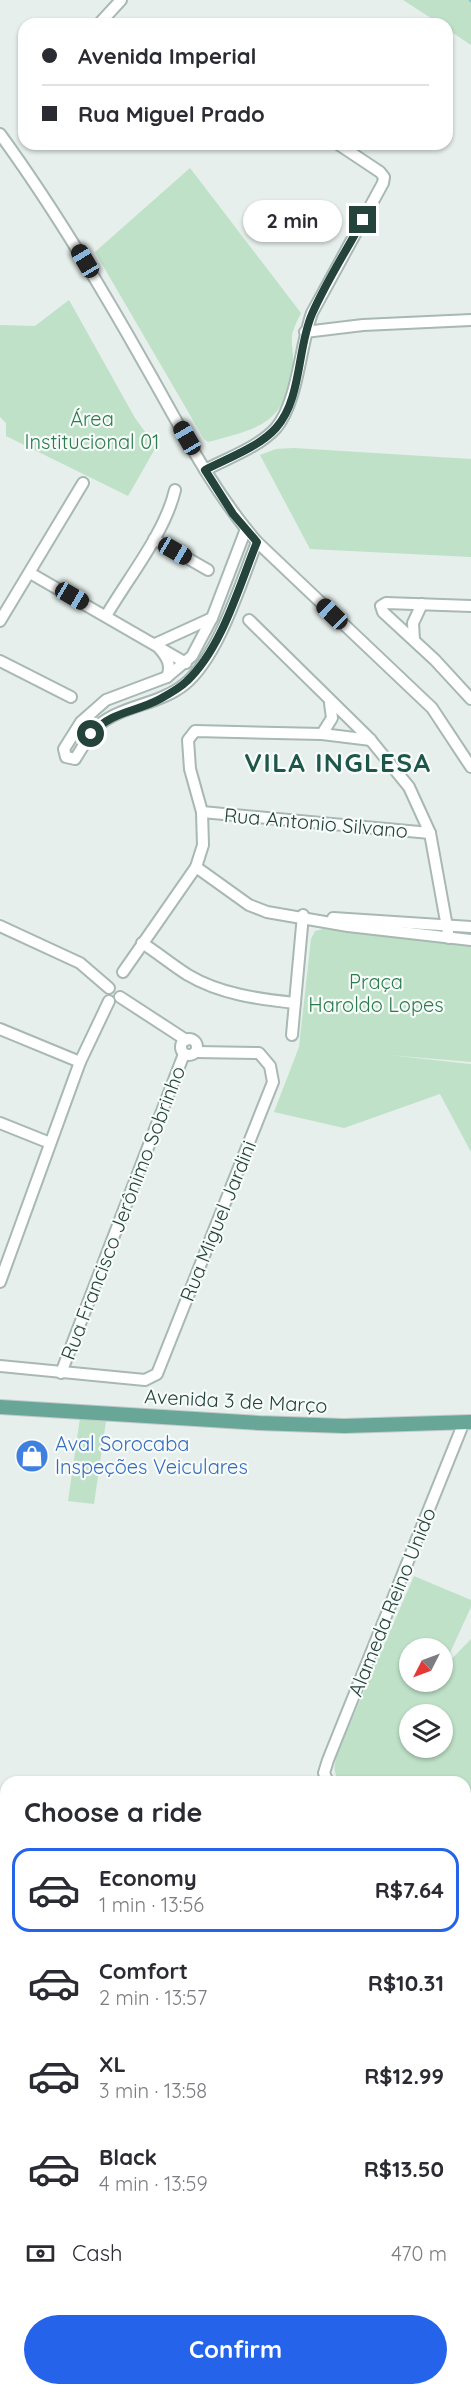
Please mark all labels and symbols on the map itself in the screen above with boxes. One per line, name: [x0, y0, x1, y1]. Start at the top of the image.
callout: 2 min: [243, 199, 342, 241]
route end: [349, 206, 376, 233]
car: [68, 241, 102, 281]
park label: Área Institucional 01: [25, 406, 159, 454]
car: [170, 418, 204, 458]
car: [155, 534, 195, 568]
car: [52, 579, 92, 613]
car: [313, 595, 351, 633]
route start: [77, 720, 104, 747]
district label: VILA INGLESA: [244, 746, 432, 779]
street label: Rua Antonio Silvano: [223, 802, 409, 843]
park label: Praça Haroldo Lopes: [308, 969, 444, 1017]
street label: Rua Francisco Jerônimo Sobrinho: [55, 1062, 190, 1363]
street label: Rua Miguel Jardini: [174, 1137, 261, 1305]
street label: Avenida 3 de Março: [144, 1383, 328, 1418]
place label: Aval Sorocaba Inspeções Veiculares: [55, 1431, 248, 1479]
shop icon: Aval Sorocaba Inspeções Veiculares: [14, 1438, 50, 1474]
street label: Alameda Reino Unido: [342, 1504, 441, 1700]
north arrow: [399, 1638, 453, 1692]

